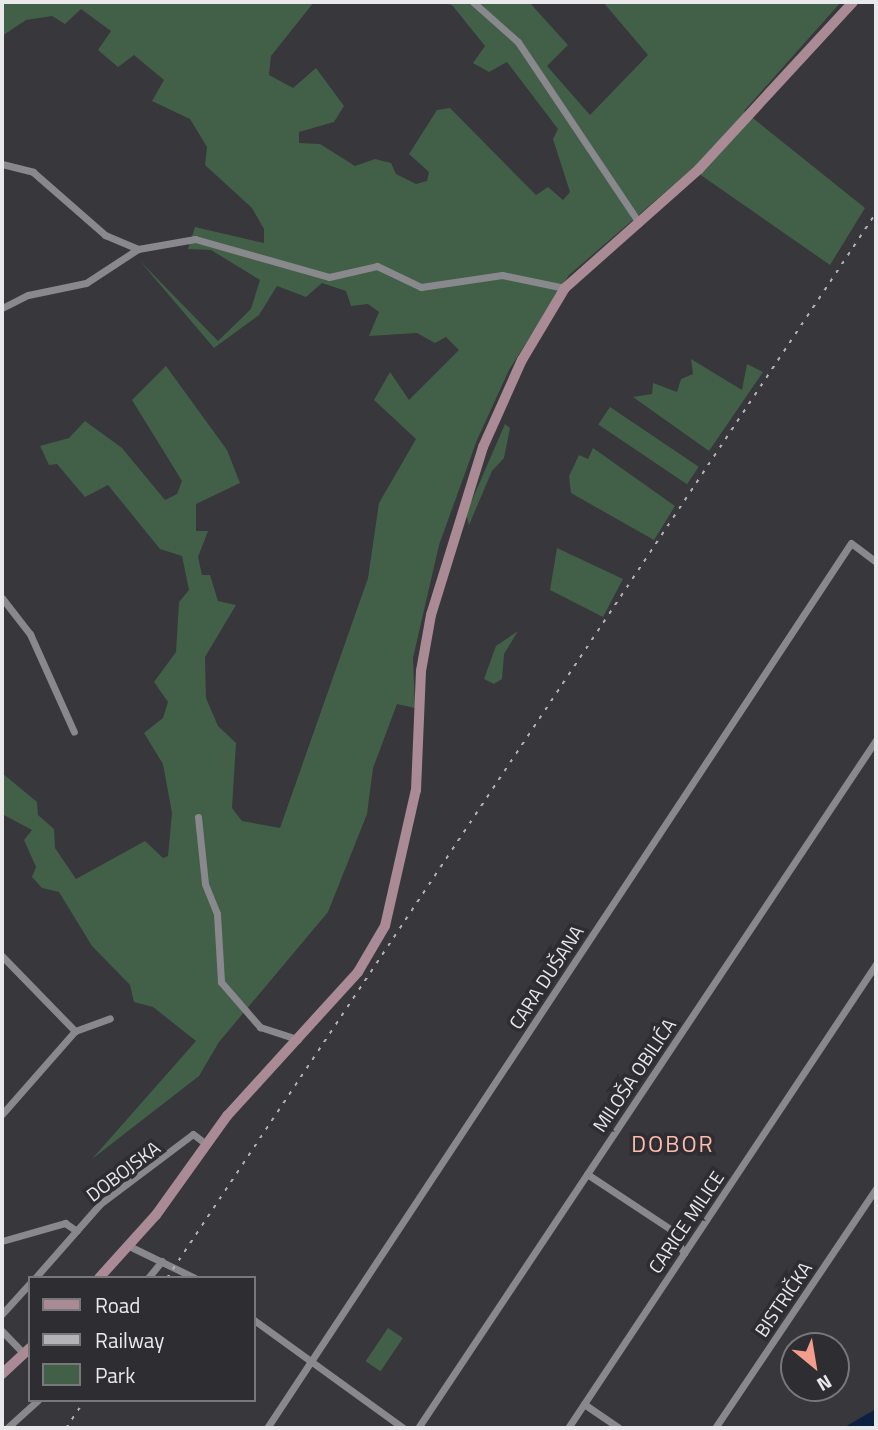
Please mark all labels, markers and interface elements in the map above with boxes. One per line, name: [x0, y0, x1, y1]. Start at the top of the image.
street label: CARA DUŠANA: [504, 921, 588, 1033]
street label: MILOŠA OBILIĆA: [588, 1014, 680, 1136]
district label: DOBOR: [632, 1130, 714, 1158]
street label: DOBOJSKA: [82, 1136, 164, 1206]
street label: CARICE MILICE: [643, 1167, 729, 1277]
street label: BISTRIČKA: [750, 1257, 816, 1341]
legend: [28, 1276, 256, 1402]
text: Road: [95, 1289, 140, 1321]
text: Railway: [95, 1324, 164, 1356]
north arrow: [780, 1332, 850, 1402]
text: Park: [95, 1359, 135, 1391]
text: N: [812, 1368, 838, 1400]

